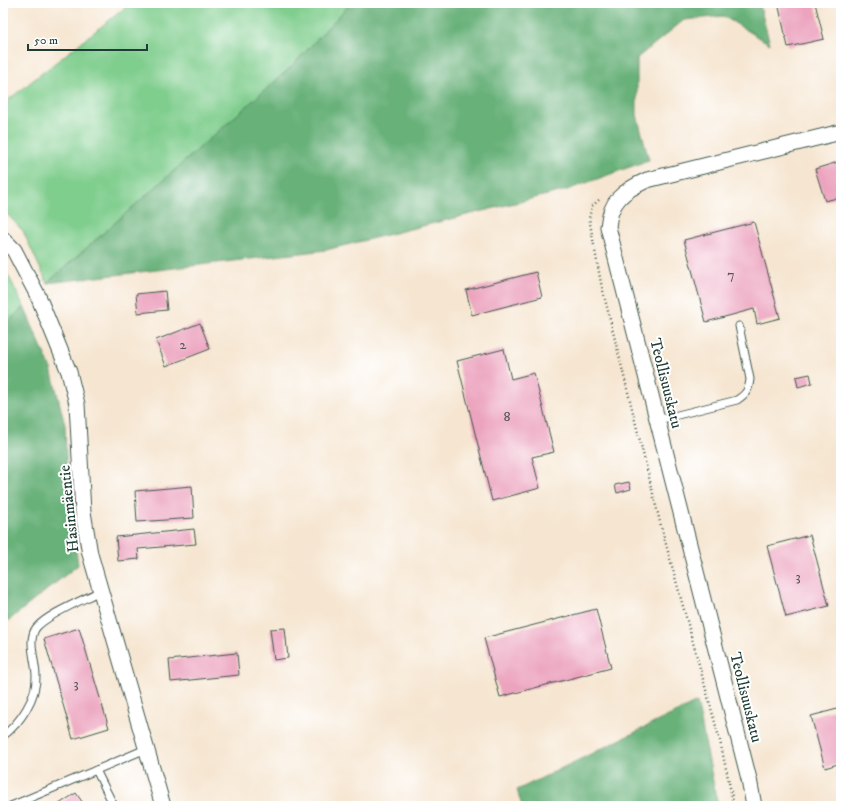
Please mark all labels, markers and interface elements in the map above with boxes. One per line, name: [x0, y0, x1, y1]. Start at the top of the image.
scale bar: [28, 26, 147, 52]
text: 50 m: [34, 33, 58, 48]
house number: 7: [727, 266, 735, 284]
house number: 2: [180, 336, 187, 354]
street label: Teollisuuskatu: [645, 336, 687, 431]
house number: 8: [503, 408, 511, 426]
street label: Hasinmäentie: [54, 464, 84, 554]
house number: 3: [795, 568, 801, 586]
street label: Teollisuuskatu: [725, 650, 767, 745]
house number: 3: [73, 675, 79, 693]

